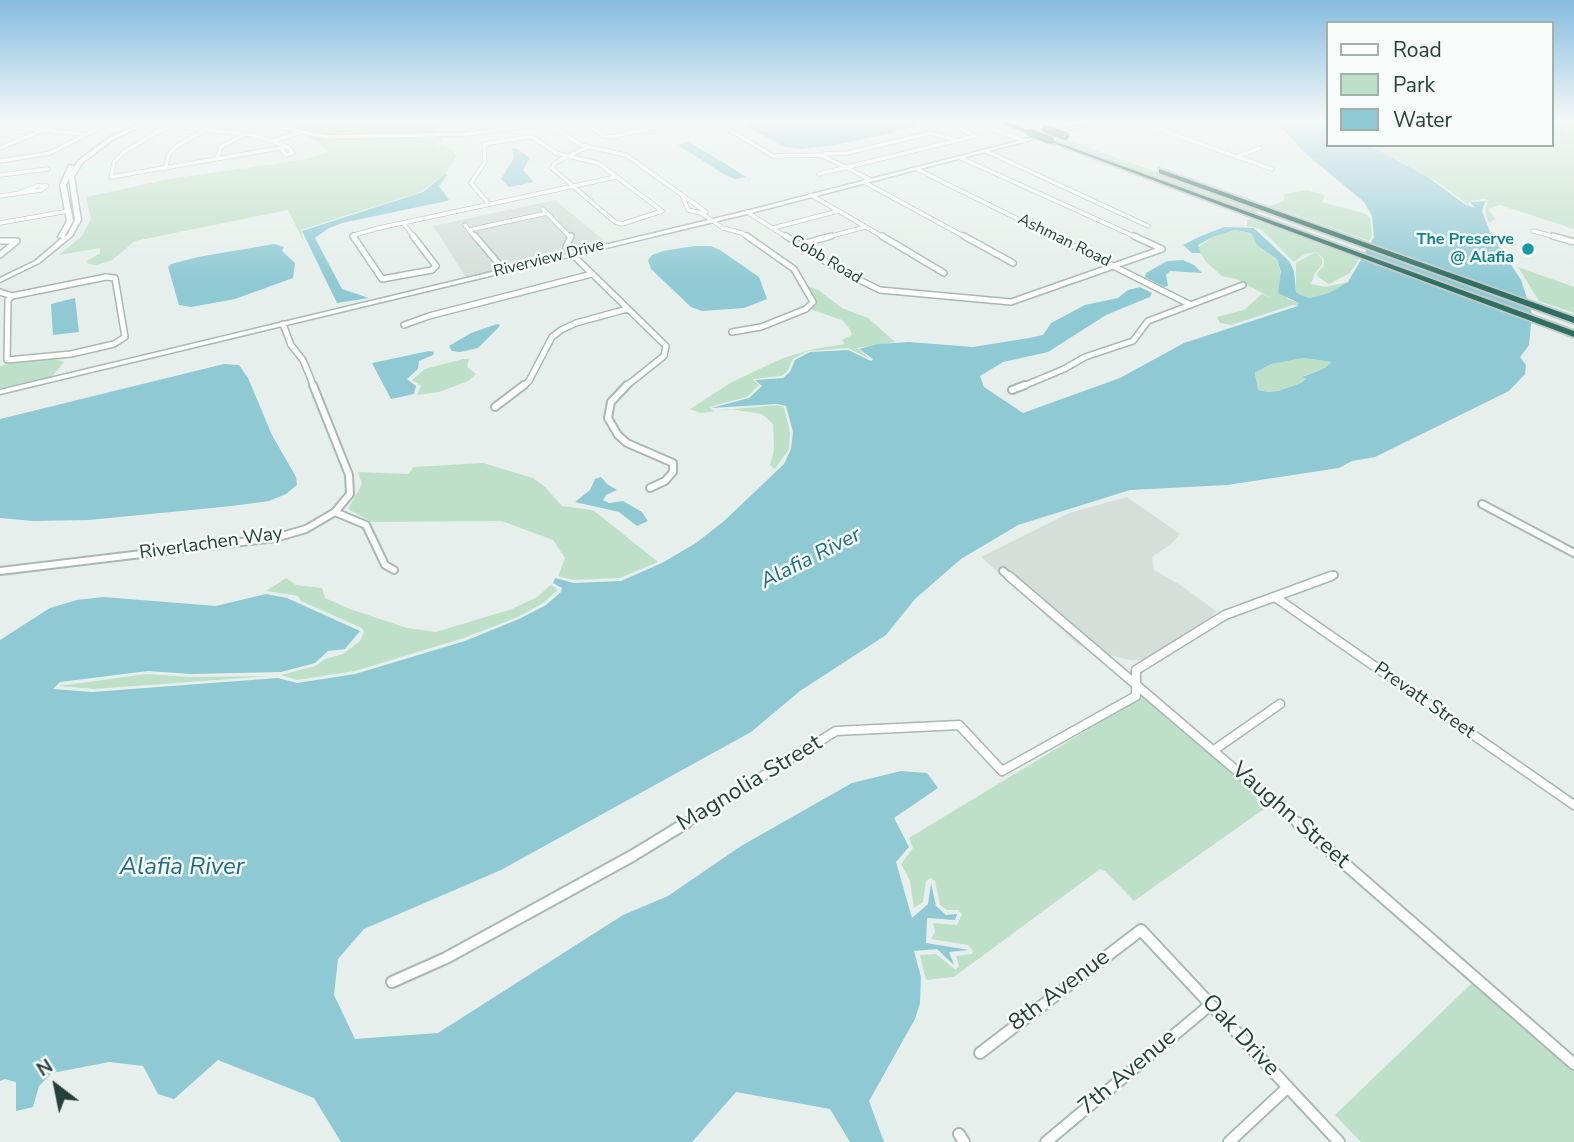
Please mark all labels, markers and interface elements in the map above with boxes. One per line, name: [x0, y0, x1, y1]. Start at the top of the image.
legend: [1326, 21, 1553, 147]
text: Road: [1393, 36, 1442, 64]
text: Park: [1393, 71, 1435, 99]
text: Water: [1393, 106, 1452, 134]
street label: Ashman Road: [1014, 210, 1114, 272]
place label: The Preserve @ Alafia: [1416, 230, 1514, 268]
street label: Cobb Road: [787, 231, 865, 289]
street label: Riverview Drive: [492, 236, 606, 282]
marker: The Preserve @ Alafia: [1520, 241, 1536, 257]
street label: Riverlachen Way: [138, 523, 284, 565]
water label: Alafia River: [757, 523, 865, 595]
street label: Prevatt Street: [1369, 658, 1479, 744]
street label: Magnolia Street: [673, 730, 827, 838]
street label: Vaughn Street: [1225, 757, 1355, 875]
water label: Alafia River: [120, 854, 244, 882]
street label: 8th Avenue: [1004, 944, 1116, 1038]
street label: Oak Drive: [1195, 989, 1285, 1083]
street label: 7th Avenue: [1074, 1024, 1182, 1122]
north arrow: [21, 1051, 91, 1121]
text: N: [32, 1053, 58, 1083]

